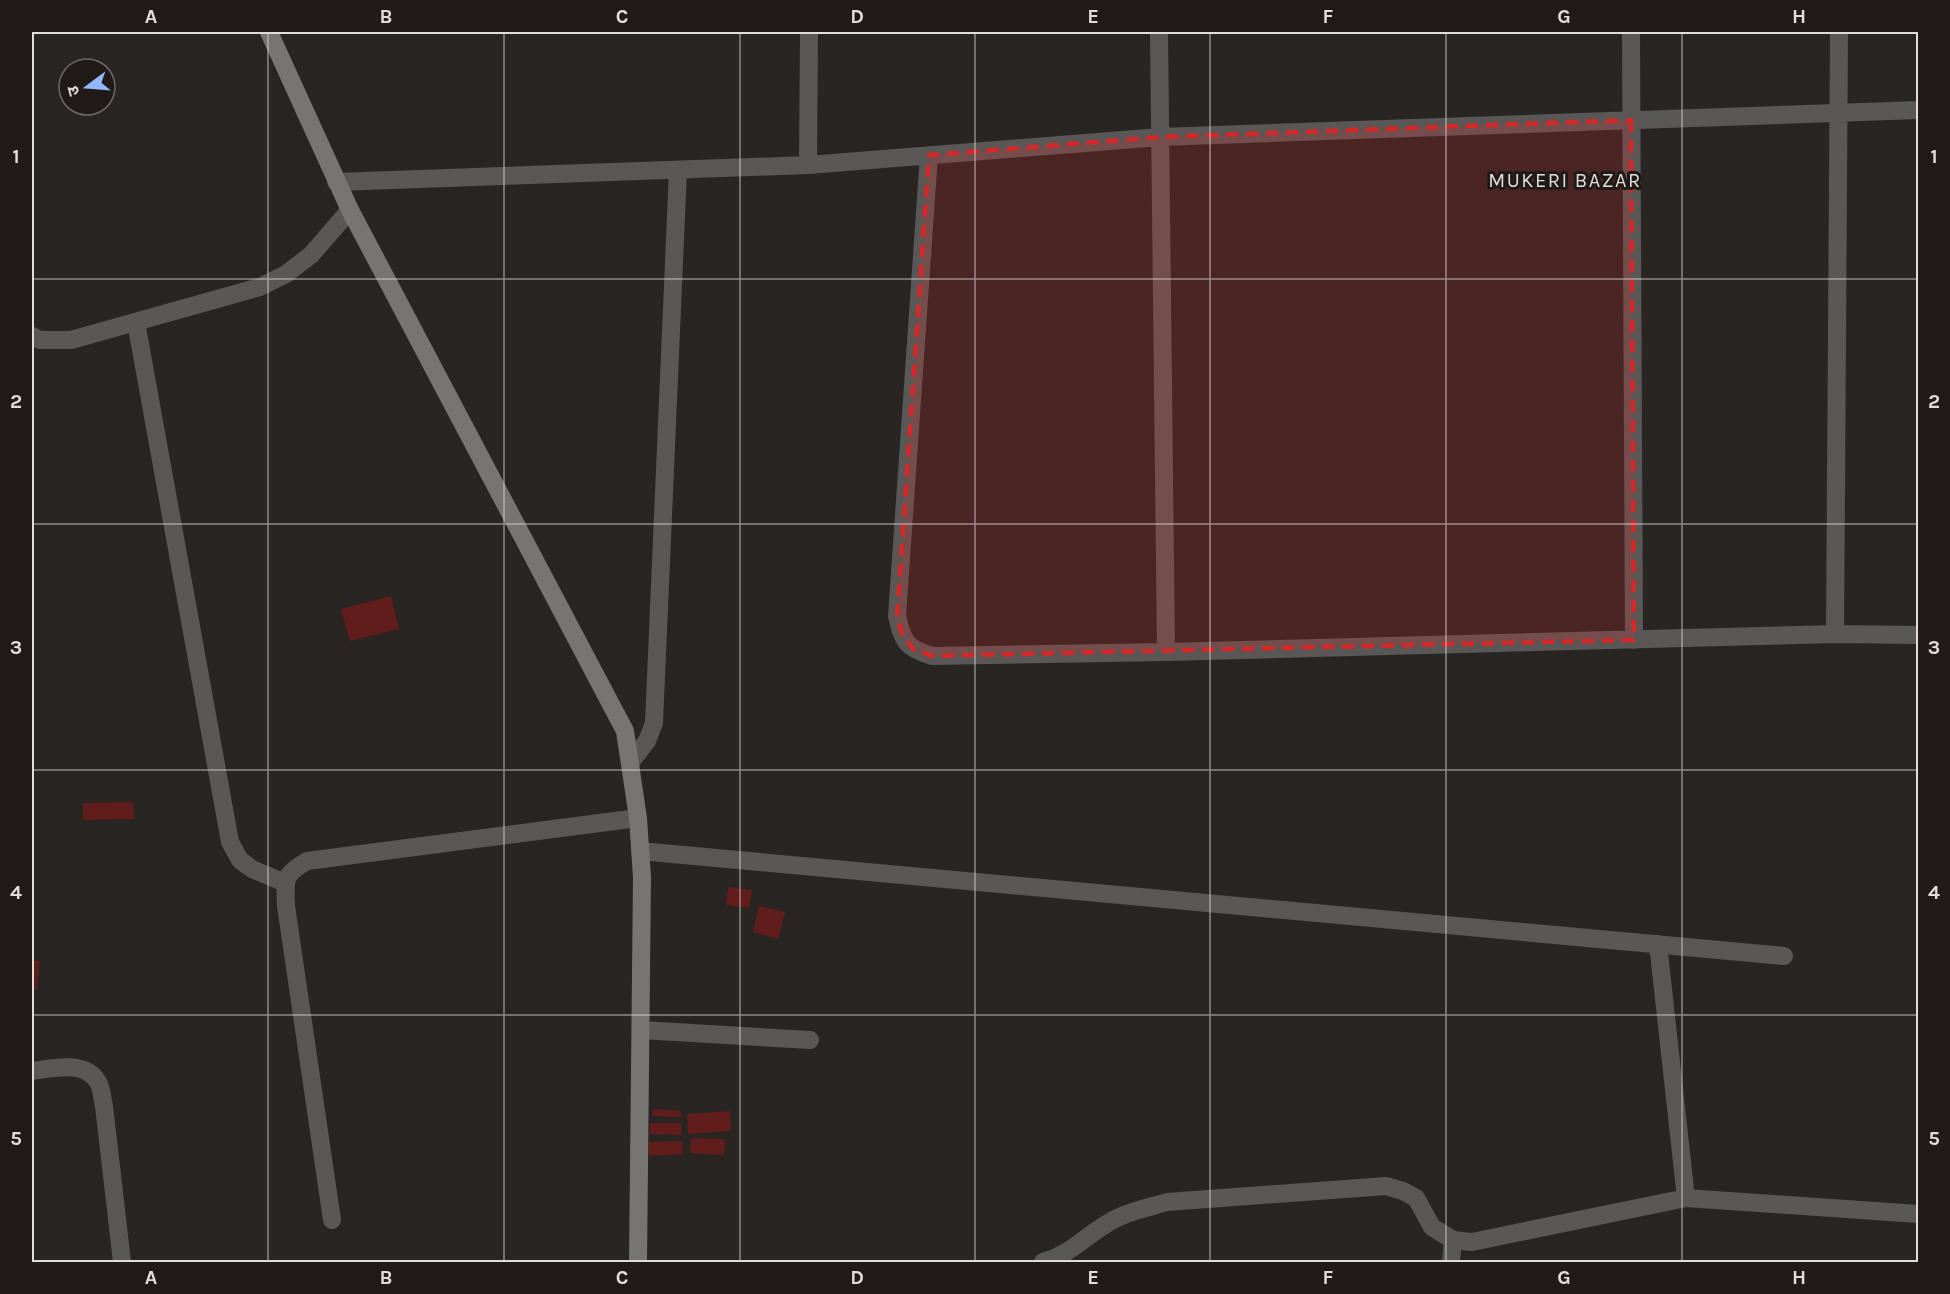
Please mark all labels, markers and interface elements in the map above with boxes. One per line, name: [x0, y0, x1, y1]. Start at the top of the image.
text: A: [145, 5, 158, 28]
text: B: [380, 5, 392, 28]
text: C: [616, 5, 628, 28]
text: D: [850, 5, 864, 28]
text: E: [1087, 5, 1099, 28]
text: F: [1323, 5, 1334, 28]
text: G: [1557, 5, 1571, 28]
text: H: [1792, 5, 1806, 28]
north arrow: [57, 57, 117, 117]
text: उ: [62, 83, 83, 98]
text: 1: [12, 145, 20, 168]
text: 1: [1930, 145, 1938, 168]
district label: MUKERI BAZAR: [1488, 169, 1642, 192]
text: 2: [10, 390, 22, 413]
text: 2: [1928, 390, 1940, 413]
text: 3: [10, 636, 22, 659]
text: 3: [1928, 636, 1940, 659]
text: 4: [10, 881, 22, 904]
text: 4: [1928, 881, 1940, 904]
text: 5: [10, 1127, 22, 1150]
text: 5: [1928, 1127, 1940, 1150]
text: A: [145, 1266, 158, 1289]
text: B: [380, 1266, 392, 1289]
text: C: [616, 1266, 628, 1289]
text: D: [850, 1266, 864, 1289]
text: E: [1087, 1266, 1099, 1289]
text: F: [1323, 1266, 1334, 1289]
text: G: [1557, 1266, 1571, 1289]
text: H: [1792, 1266, 1806, 1289]

